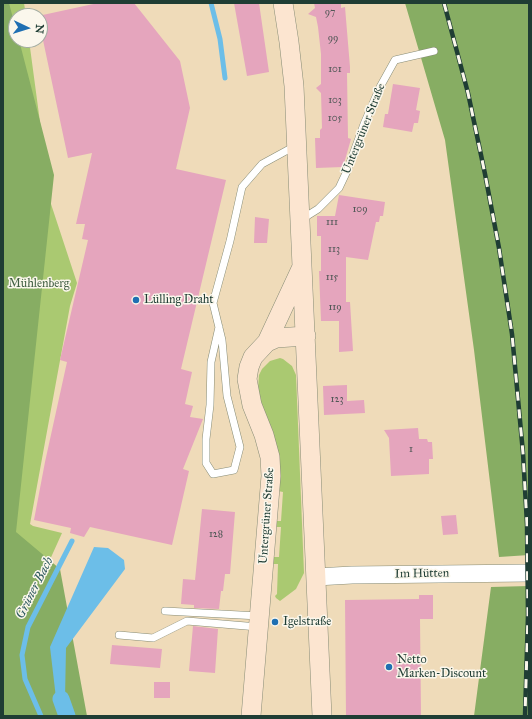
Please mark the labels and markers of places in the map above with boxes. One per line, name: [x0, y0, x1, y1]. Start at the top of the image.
place label: Lülling Draht: [144, 293, 214, 307]
marker: Lülling Draht: [131, 295, 141, 305]
place label: Igelstraße: [283, 615, 331, 629]
marker: Igelstraße: [270, 617, 280, 627]
place label: Netto Marken-Discount: [397, 653, 486, 681]
marker: Netto Marken-Discount: [384, 662, 394, 672]

